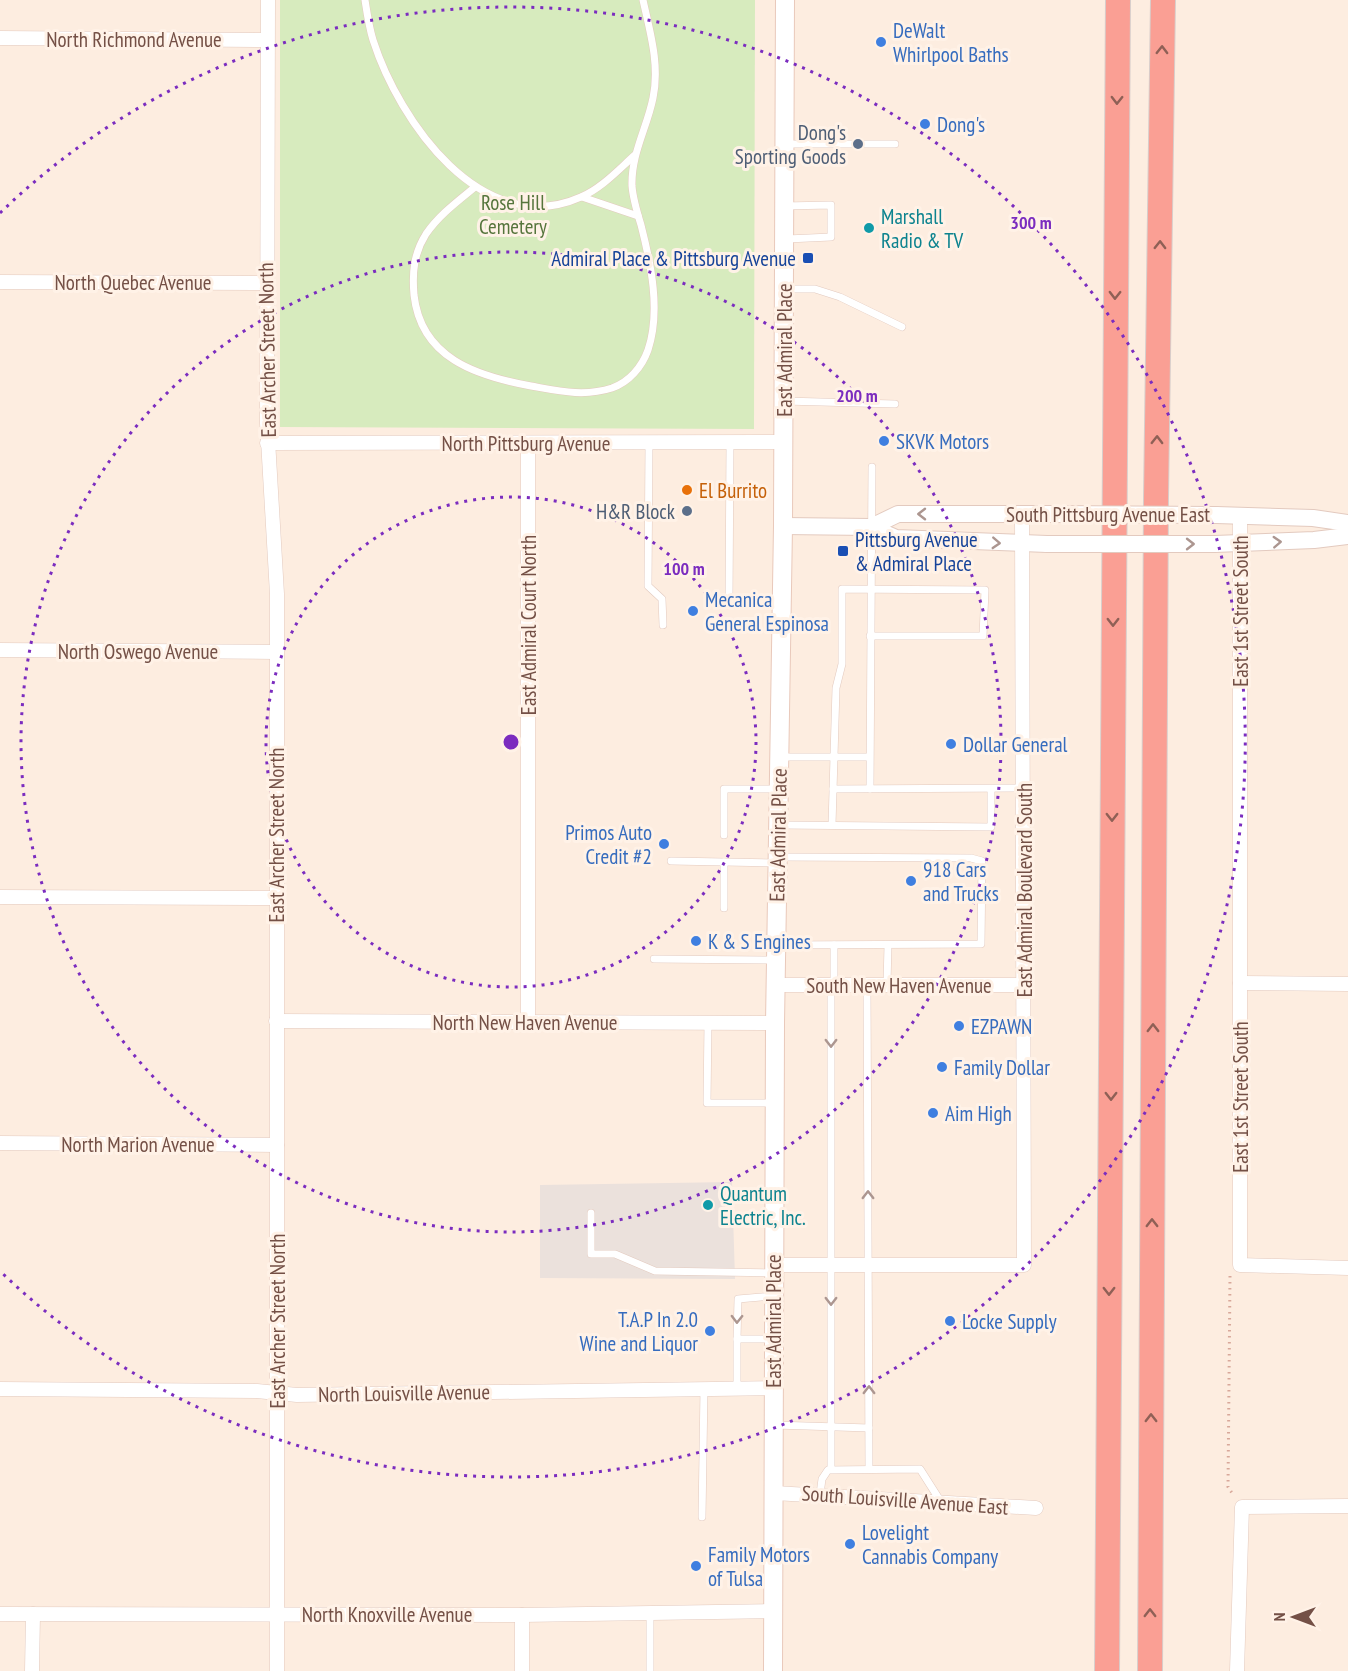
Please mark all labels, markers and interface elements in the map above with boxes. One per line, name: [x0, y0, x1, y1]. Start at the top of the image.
place label: DeWalt Whirlpool Baths: [893, 17, 1009, 68]
street label: North Richmond Avenue: [46, 26, 222, 53]
marker: DeWalt Whirlpool Baths: [874, 35, 888, 49]
one-way arrow: [1156, 46, 1168, 55]
one-way arrow: [1111, 96, 1123, 105]
place label: Dong's: [937, 111, 985, 138]
marker: Dong's: [918, 117, 932, 131]
place label: Dong's Sporting Goods: [735, 119, 846, 170]
marker: Dong's Sporting Goods: [851, 137, 865, 151]
park label: Rose Hill Cemetery: [479, 189, 547, 240]
place label: Marshall Radio & TV: [881, 203, 964, 254]
text: 300 m: [1010, 211, 1052, 234]
marker: Marshall Radio & TV: [862, 221, 876, 235]
one-way arrow: [1154, 240, 1166, 249]
place label: Admiral Place & Pittsburg Avenue: [551, 245, 796, 272]
marker: Admiral Place & Pittsburg Avenue: [801, 251, 815, 265]
street label: East Archer Street North: [252, 262, 282, 438]
street label: North Quebec Avenue: [54, 269, 212, 296]
street label: East Admiral Place: [771, 283, 798, 417]
one-way arrow: [1109, 291, 1121, 300]
text: 200 m: [836, 384, 878, 407]
place label: SKVK Motors: [896, 428, 989, 455]
street label: North Pittsburg Avenue: [442, 430, 610, 457]
marker: SKVK Motors: [877, 434, 891, 448]
one-way arrow: [1151, 435, 1163, 444]
place label: El Burrito: [699, 477, 767, 504]
marker: El Burrito: [680, 483, 694, 497]
place label: H&R Block: [596, 498, 675, 525]
street label: South Pittsburg Avenue East: [1006, 501, 1210, 528]
marker: H&R Block: [680, 504, 694, 518]
one-way arrow: [917, 508, 926, 520]
place label: Pittsburg Avenue & Admiral Place: [855, 526, 978, 577]
street label: East Admiral Court North: [515, 535, 542, 715]
street label: East 1st Street South: [1227, 535, 1254, 687]
one-way arrow: [1272, 536, 1281, 549]
one-way arrow: [992, 537, 1001, 550]
one-way arrow: [1185, 538, 1194, 550]
marker: Pittsburg Avenue & Admiral Place: [836, 544, 850, 558]
text: 100 m: [663, 557, 705, 580]
place label: Mecanica General Espinosa: [705, 586, 829, 637]
marker: Mecanica General Espinosa: [686, 604, 700, 618]
one-way arrow: [1107, 618, 1120, 627]
street label: North Oswego Avenue: [58, 638, 218, 665]
place label: Dollar General: [963, 731, 1068, 758]
centre of rings: [501, 732, 521, 752]
marker: Dollar General: [944, 737, 958, 751]
street label: East Archer Street North: [263, 747, 290, 923]
street label: East Admiral Place: [763, 768, 793, 902]
street label: East Admiral Boulevard South: [1011, 783, 1038, 997]
one-way arrow: [1106, 813, 1118, 822]
place label: Primos Auto Credit #2: [565, 819, 652, 870]
marker: Primos Auto Credit #2: [657, 837, 671, 851]
place label: 918 Cars and Trucks: [923, 856, 999, 907]
marker: 918 Cars and Trucks: [904, 874, 918, 888]
place label: K & S Engines: [708, 928, 811, 955]
marker: K & S Engines: [689, 934, 703, 948]
street label: South New Haven Avenue: [806, 972, 992, 999]
street label: North New Haven Avenue: [432, 1009, 618, 1036]
place label: EZPAWN: [971, 1013, 1032, 1040]
marker: EZPAWN: [952, 1019, 966, 1033]
street label: East 1st Street South: [1227, 1021, 1254, 1173]
one-way arrow: [1147, 1023, 1159, 1032]
one-way arrow: [825, 1039, 837, 1048]
place label: Family Dollar: [954, 1054, 1050, 1081]
marker: Family Dollar: [935, 1060, 949, 1074]
one-way arrow: [1104, 1092, 1117, 1101]
place label: Aim High: [945, 1100, 1012, 1127]
marker: Aim High: [926, 1106, 940, 1120]
street label: North Marion Avenue: [61, 1131, 215, 1158]
place label: Quantum Electric, Inc.: [720, 1180, 806, 1231]
one-way arrow: [862, 1190, 874, 1199]
marker: Quantum Electric, Inc.: [701, 1198, 715, 1212]
one-way arrow: [1146, 1218, 1158, 1227]
street label: East Archer Street North: [264, 1233, 291, 1409]
street label: East Admiral Place: [760, 1254, 787, 1388]
one-way arrow: [1103, 1287, 1115, 1296]
one-way arrow: [825, 1297, 837, 1306]
place label: T.A.P In 2.0 Wine and Liquor: [580, 1306, 698, 1357]
place label: Locke Supply: [962, 1308, 1057, 1335]
one-way arrow: [731, 1314, 743, 1323]
marker: Locke Supply: [943, 1314, 957, 1328]
marker: T.A.P In 2.0 Wine and Liquor: [703, 1324, 717, 1338]
street label: North Louisville Avenue: [318, 1378, 490, 1408]
one-way arrow: [863, 1385, 875, 1394]
one-way arrow: [1145, 1413, 1157, 1422]
street label: South Louisville Avenue East: [801, 1479, 1009, 1521]
place label: Lovelight Cannabis Company: [862, 1519, 998, 1570]
marker: Lovelight Cannabis Company: [843, 1537, 857, 1551]
place label: Family Motors of Tulsa: [708, 1541, 810, 1592]
marker: Family Motors of Tulsa: [689, 1559, 703, 1573]
north arrow: [1264, 1587, 1324, 1647]
street label: North Knoxville Avenue: [302, 1601, 472, 1628]
one-way arrow: [1144, 1608, 1156, 1617]
text: N: [1269, 1613, 1289, 1621]

